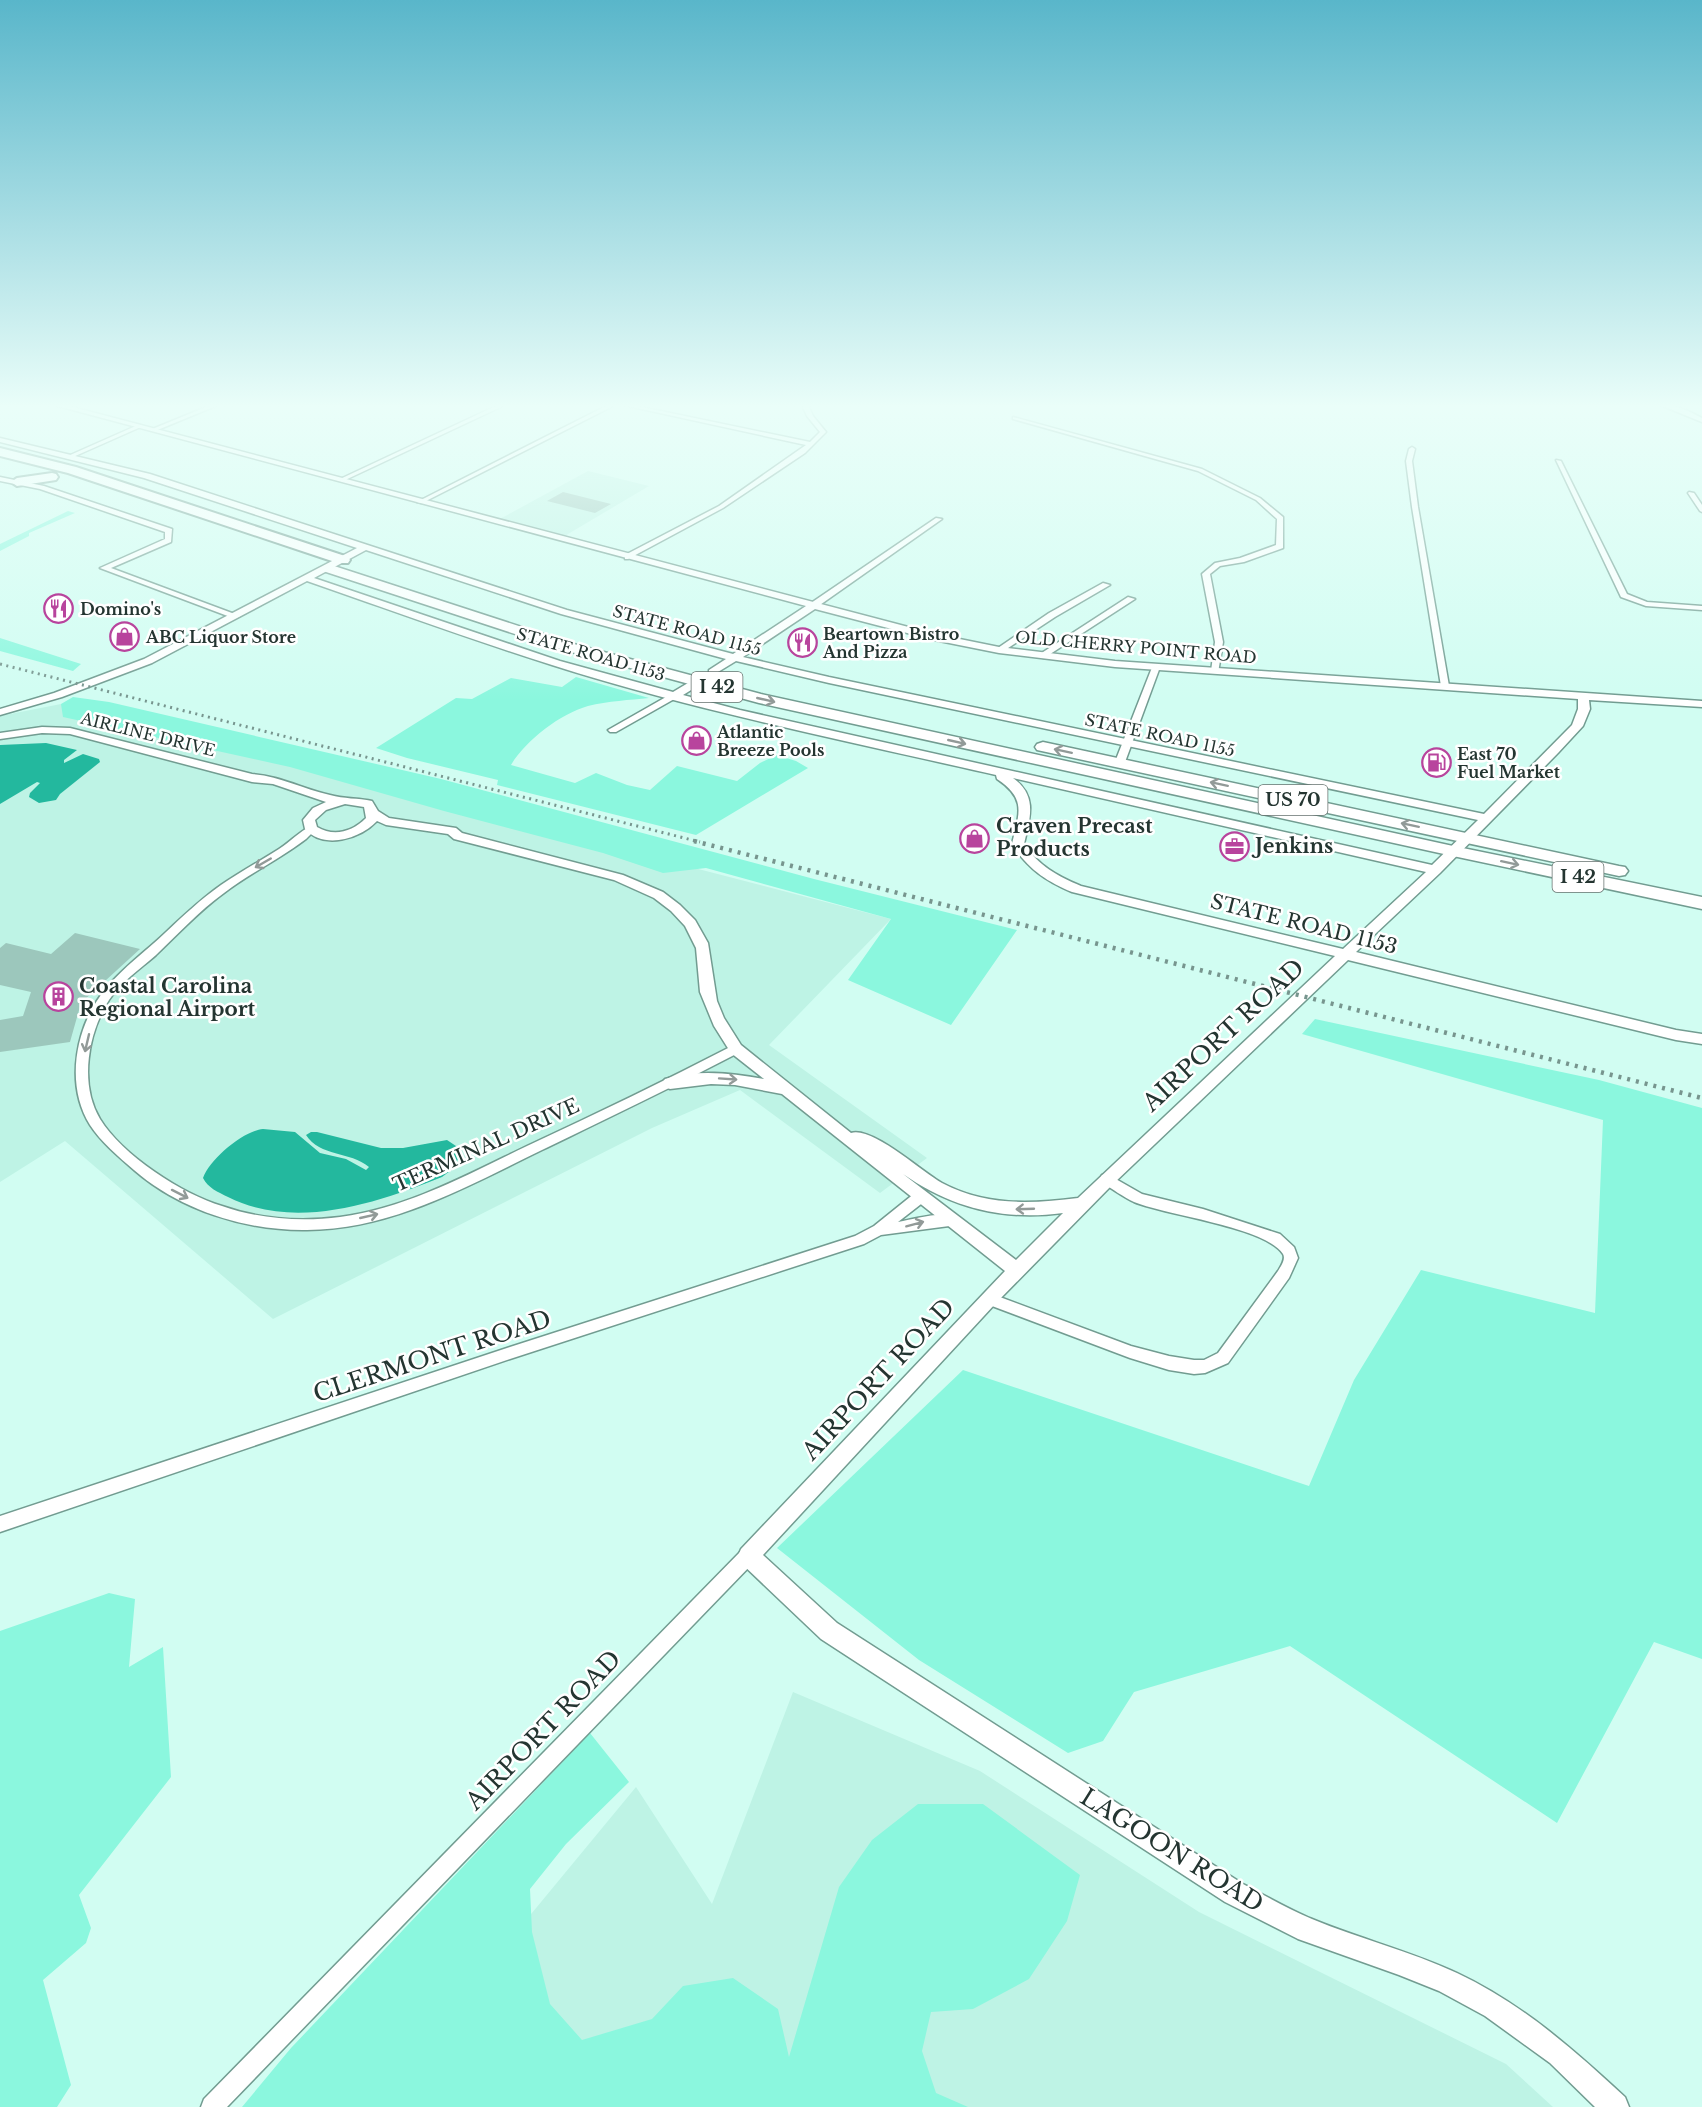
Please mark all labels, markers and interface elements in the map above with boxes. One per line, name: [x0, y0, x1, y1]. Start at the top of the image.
restaurant icon: Domino's: [43, 593, 75, 625]
place label: Domino's: [80, 599, 161, 619]
street label: STATE ROAD 1155: [611, 601, 763, 659]
shop icon: ABC Liquor Store: [109, 621, 141, 653]
street label: STATE ROAD 1153: [515, 623, 667, 685]
place label: Beartown Bistro And Pizza: [822, 624, 959, 662]
street label: OLD CHERRY POINT ROAD: [1014, 626, 1258, 668]
place label: ABC Liquor Store: [145, 627, 296, 647]
restaurant icon: Beartown Bistro And Pizza: [786, 627, 818, 659]
road number: I 42: [692, 672, 742, 702]
one-way arrow: [756, 694, 775, 706]
street label: AIRLINE DRIVE: [78, 707, 217, 760]
street label: STATE ROAD 1155: [1083, 709, 1237, 761]
place label: Atlantic Breeze Pools: [716, 722, 824, 760]
shop icon: Atlantic Breeze Pools: [680, 725, 712, 757]
one-way arrow: [946, 737, 966, 748]
place label: East 70 Fuel Market: [1457, 744, 1561, 782]
one-way arrow: [1053, 745, 1073, 756]
fuel station icon: East 70 Fuel Market: [1420, 747, 1452, 779]
one-way arrow: [1210, 778, 1230, 789]
road number: US 70: [1258, 785, 1328, 815]
place label: Craven Precast Products: [996, 814, 1153, 861]
one-way arrow: [1401, 819, 1420, 830]
shop icon: Craven Precast Products: [959, 822, 991, 854]
office icon: Jenkins: [1218, 830, 1250, 862]
place label: Jenkins: [1251, 834, 1333, 858]
one-way arrow: [255, 857, 272, 869]
one-way arrow: [1500, 858, 1520, 869]
road number: I 42: [1552, 862, 1604, 892]
street label: STATE ROAD 1153: [1208, 889, 1400, 959]
street label: AIRPORT ROAD: [1135, 953, 1310, 1118]
place label: Coastal Carolina Regional Airport: [79, 974, 256, 1021]
building icon: Coastal Carolina Regional Airport: [42, 981, 74, 1013]
one-way arrow: [80, 1033, 92, 1052]
one-way arrow: [718, 1074, 737, 1085]
street label: TERMINAL DRIVE: [389, 1093, 583, 1197]
one-way arrow: [171, 1188, 189, 1200]
one-way arrow: [1015, 1204, 1035, 1215]
one-way arrow: [358, 1210, 378, 1221]
one-way arrow: [905, 1218, 924, 1229]
street label: AIRPORT ROAD: [795, 1292, 960, 1467]
street label: CLERMONT ROAD: [309, 1304, 555, 1408]
street label: AIRPORT ROAD: [459, 1644, 626, 1816]
street label: LAGOON ROAD: [1075, 1782, 1269, 1918]

